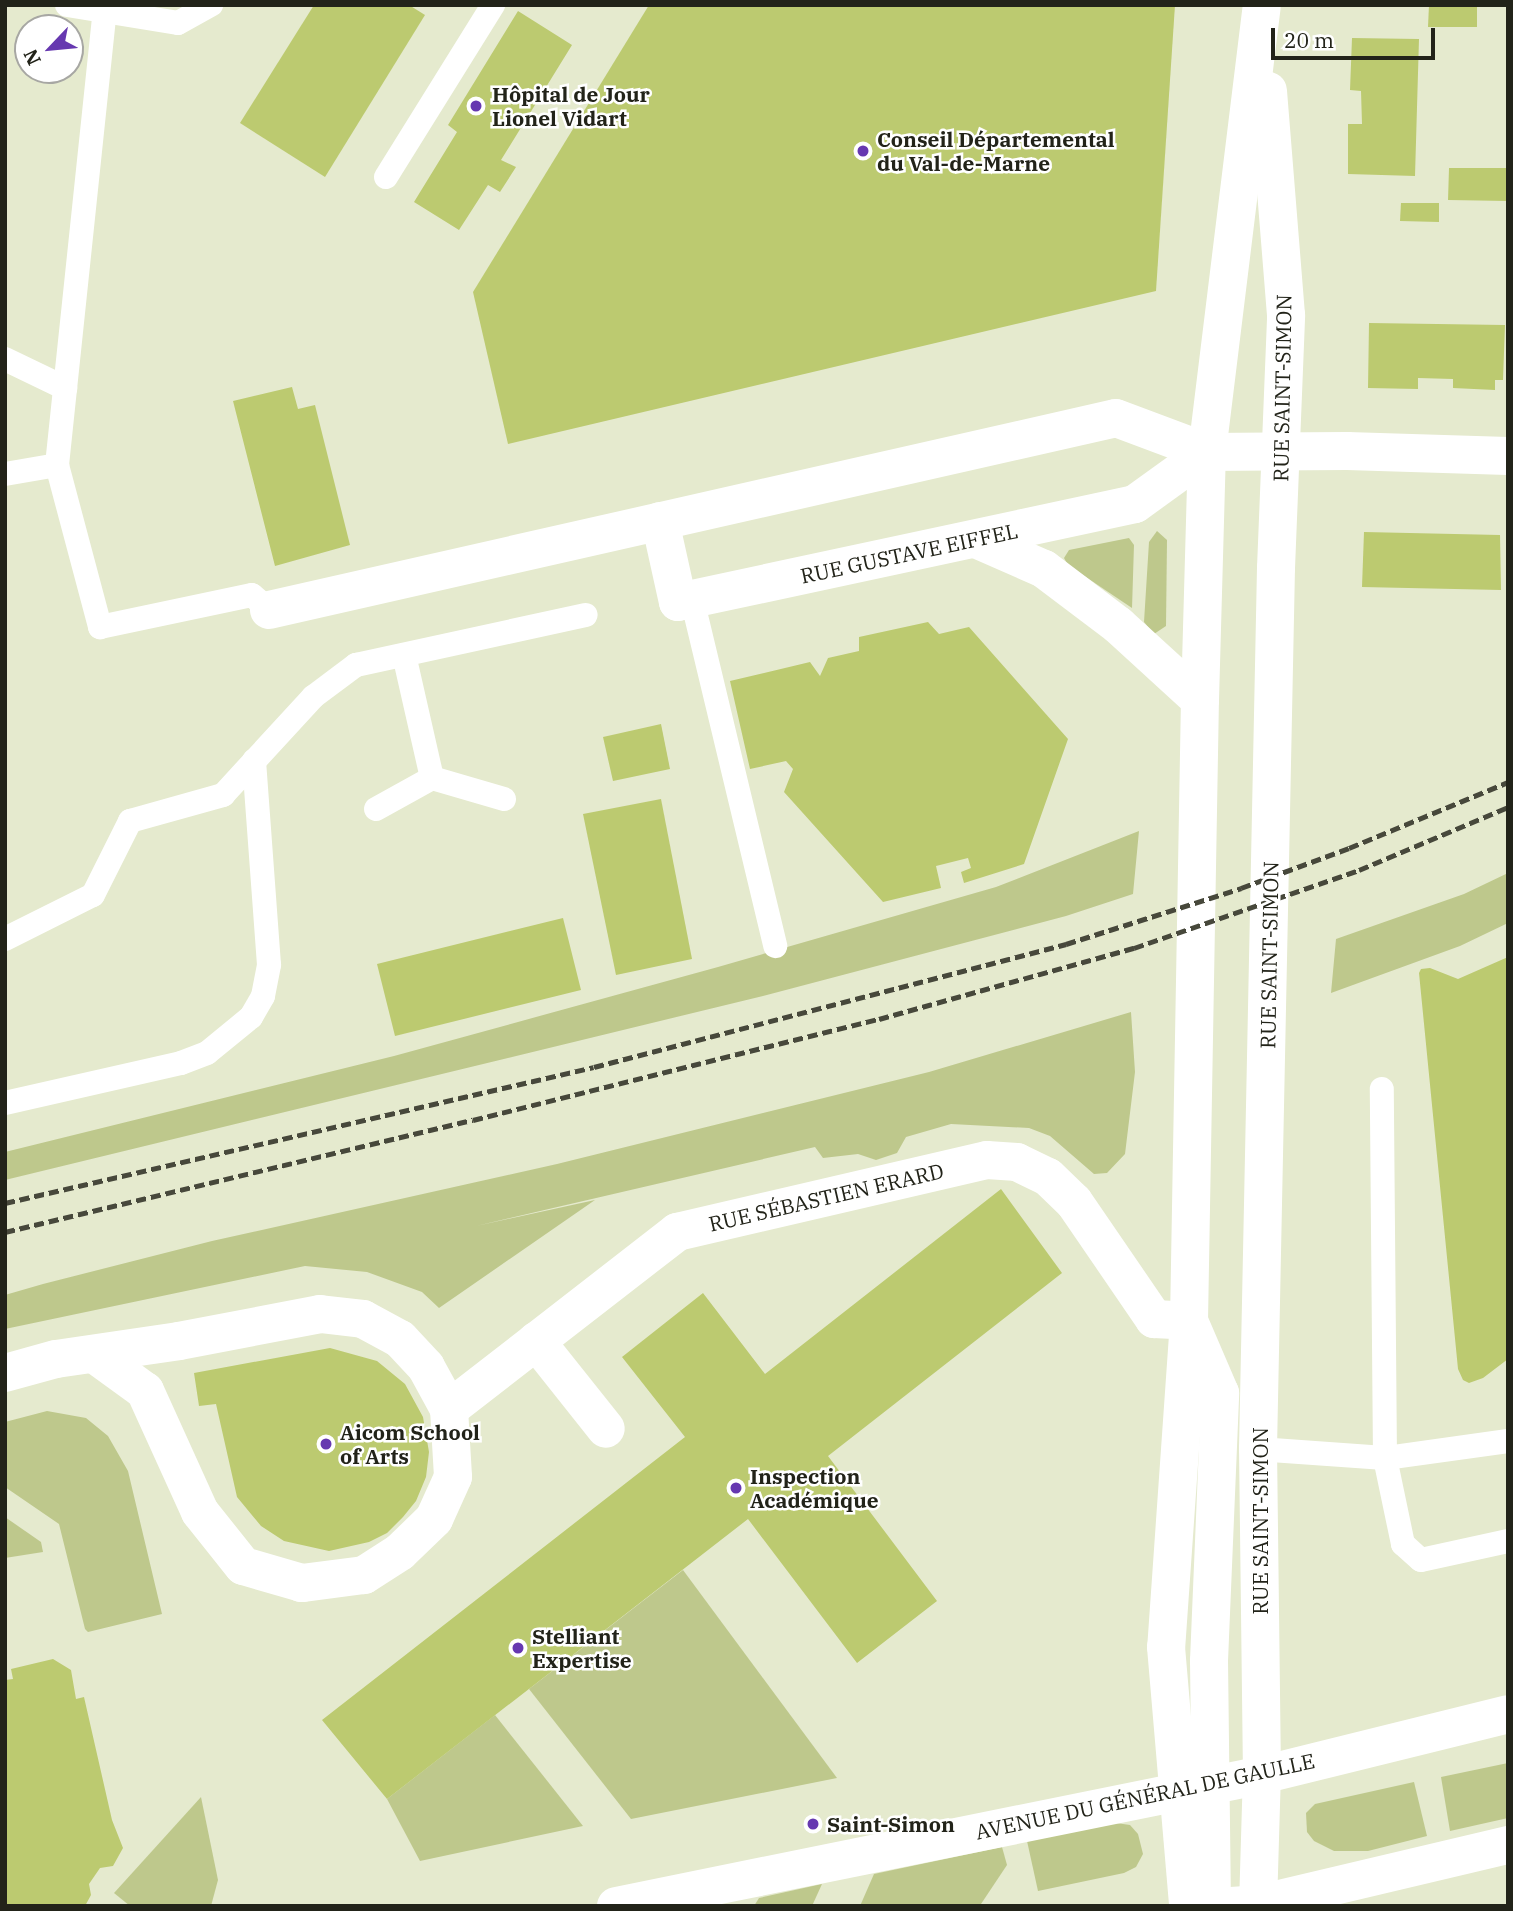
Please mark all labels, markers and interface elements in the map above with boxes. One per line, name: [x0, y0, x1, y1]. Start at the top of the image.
north arrow: [14, 14, 84, 84]
scale bar: [1275, 14, 1440, 58]
text: 20 m: [1284, 26, 1334, 54]
text: N: [18, 45, 46, 69]
place label: Hôpital de Jour Lionel Vidart: [492, 81, 650, 131]
marker: Hôpital de Jour Lionel Vidart: [466, 96, 486, 116]
place label: Conseil Départemental du Val-de-Marne: [877, 126, 1115, 176]
marker: Conseil Départemental du Val-de-Marne: [855, 143, 871, 159]
street label: RUE SAINT-SIMON: [1268, 294, 1296, 482]
street label: RUE GUSTAVE EIFFEL: [798, 518, 1020, 588]
street label: RUE SAINT-SIMON: [1255, 861, 1283, 1049]
street label: RUE SÉBASTIEN ERARD: [706, 1158, 946, 1236]
place label: Aicom School of Arts: [340, 1419, 480, 1469]
street label: RUE SAINT-SIMON: [1247, 1427, 1273, 1615]
marker: Aicom School of Arts: [318, 1436, 334, 1452]
place label: Inspection Académique: [750, 1463, 879, 1513]
marker: Inspection Académique: [728, 1480, 744, 1496]
place label: Stelliant Expertise: [532, 1623, 632, 1673]
marker: Stelliant Expertise: [510, 1640, 526, 1656]
street label: AVENUE DU GÉNÉRAL DE GAULLE: [973, 1748, 1317, 1844]
place label: Saint-Simon: [827, 1811, 955, 1837]
marker: Saint-Simon: [805, 1816, 821, 1832]

